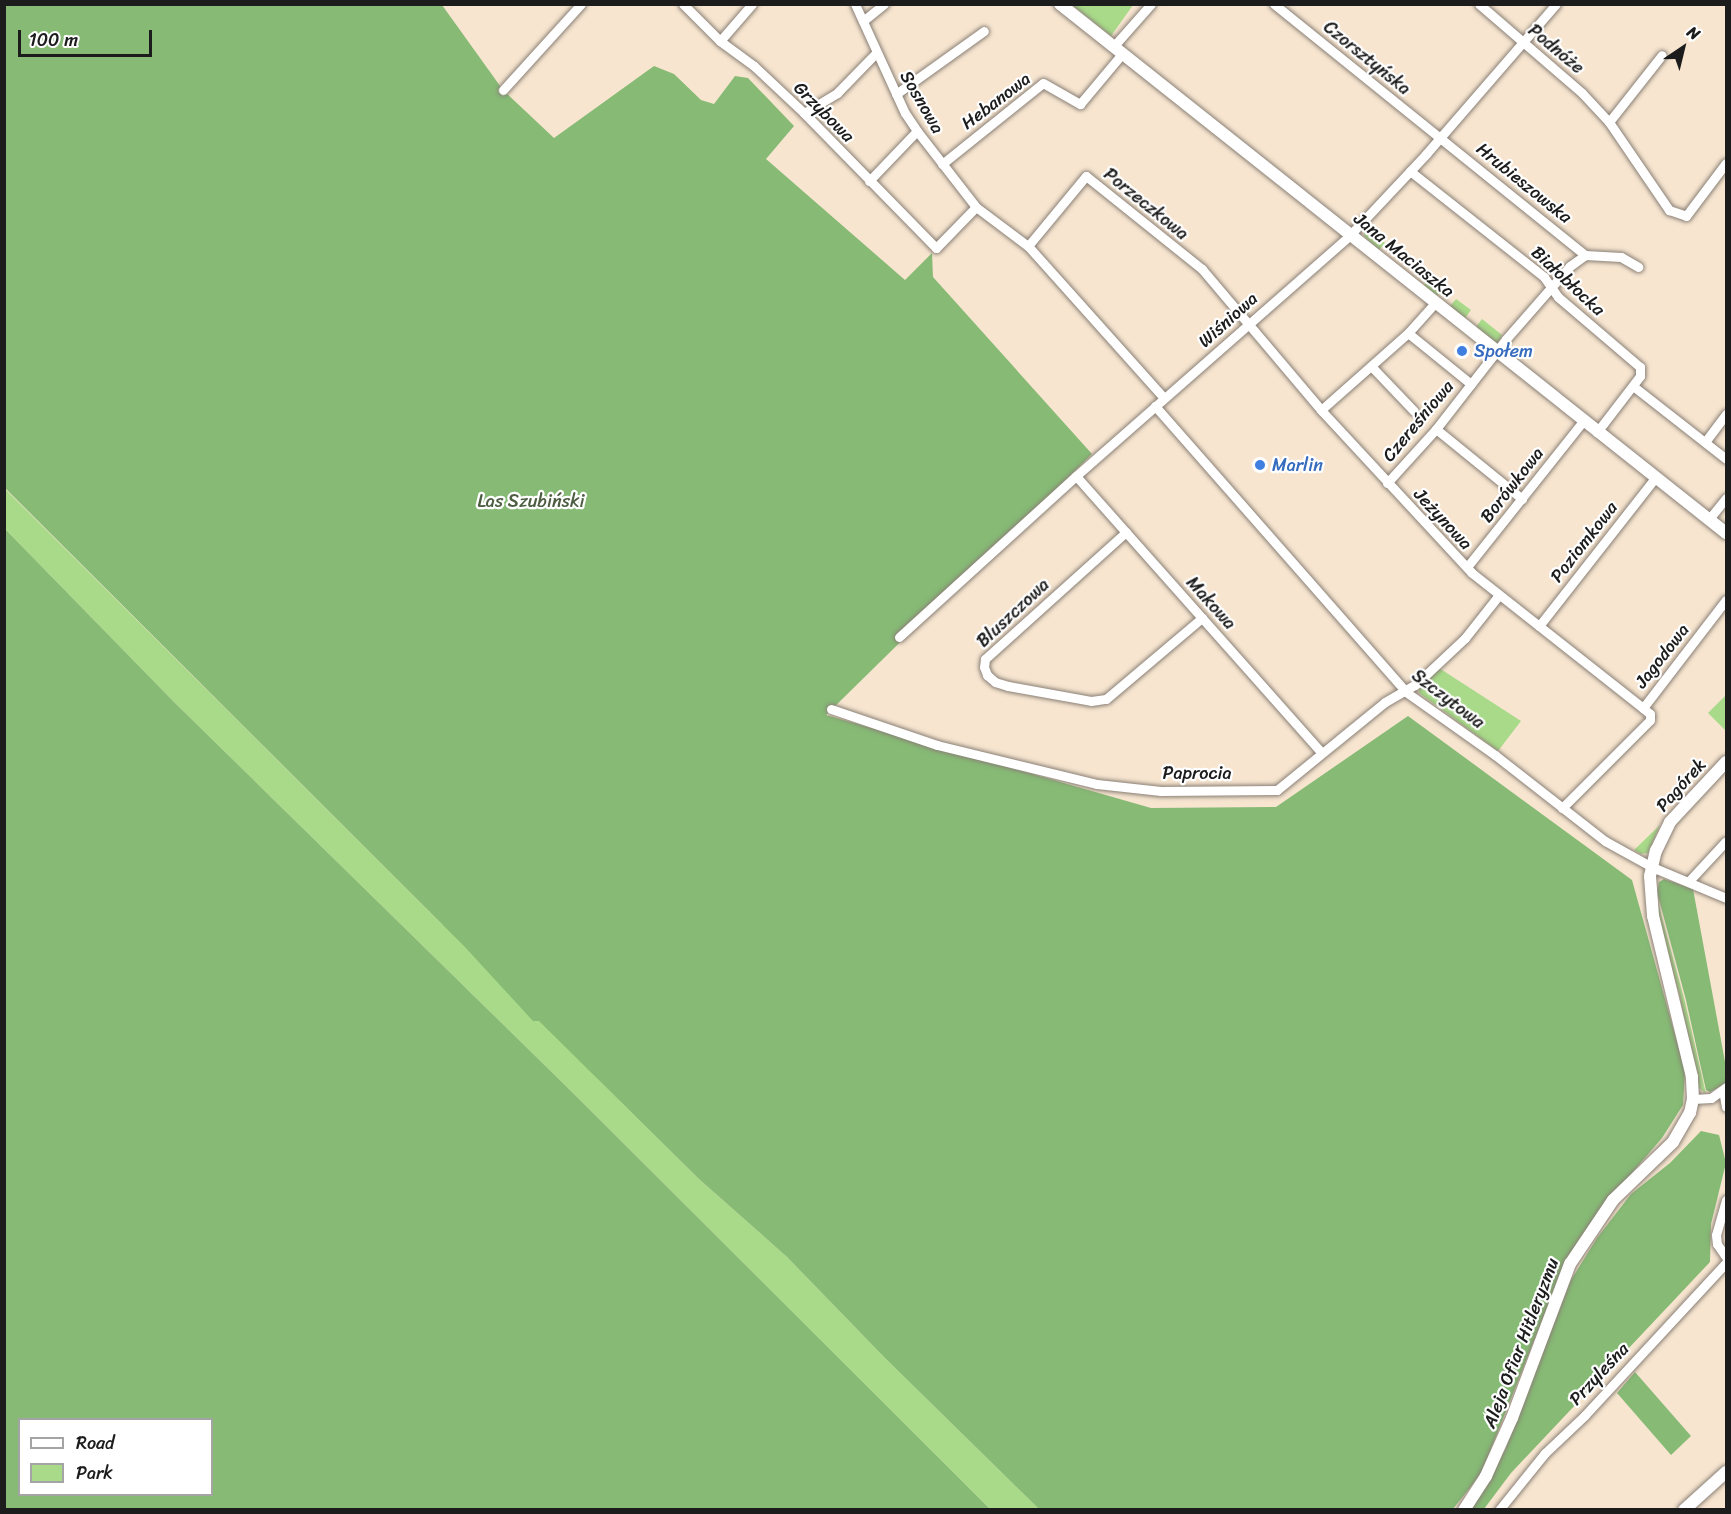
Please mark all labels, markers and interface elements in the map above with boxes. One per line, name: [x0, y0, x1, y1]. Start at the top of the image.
street label: Czorsztyńska: [1319, 16, 1415, 100]
scale bar: [21, 18, 154, 56]
north arrow: [1653, 18, 1713, 78]
text: N: [1681, 18, 1706, 48]
street label: Podnóże: [1524, 19, 1588, 79]
text: 100 m: [29, 24, 78, 56]
street label: Sosnowa: [895, 67, 949, 137]
street label: Hebanowa: [957, 68, 1035, 134]
street label: Grzybowa: [789, 77, 859, 147]
street label: Hrubieszowska: [1472, 138, 1576, 228]
street label: Porzeczkowa: [1099, 163, 1193, 245]
street label: Jana Maciaszka: [1349, 208, 1459, 302]
street label: Białobłocka: [1527, 242, 1609, 320]
street label: Wiśniowa: [1194, 288, 1262, 352]
place label: Społem: [1474, 340, 1533, 362]
marker: Społem: [1455, 344, 1469, 358]
street label: Czereśniowa: [1378, 376, 1458, 466]
street label: Borówkowa: [1476, 443, 1548, 527]
place label: Marlin: [1272, 454, 1323, 476]
marker: Marlin: [1253, 458, 1267, 472]
street label: Jeżynowa: [1409, 484, 1477, 554]
park label: Las Szubiński: [478, 490, 584, 512]
street label: Poziomkowa: [1546, 497, 1622, 587]
street label: Makowa: [1182, 572, 1240, 634]
street label: Bluszczowa: [972, 574, 1054, 652]
street label: Jagodowa: [1630, 620, 1694, 692]
street label: Szczytowa: [1407, 665, 1489, 733]
street label: Pagórek: [1651, 754, 1711, 816]
street label: Paprocia: [1163, 762, 1231, 784]
street label: Aleja Ofiar Hitleryzmu: [1479, 1255, 1563, 1431]
street label: Przyleśna: [1565, 1338, 1633, 1410]
legend: [18, 1418, 213, 1496]
text: Road: [76, 1427, 115, 1459]
text: Park: [76, 1457, 113, 1489]

